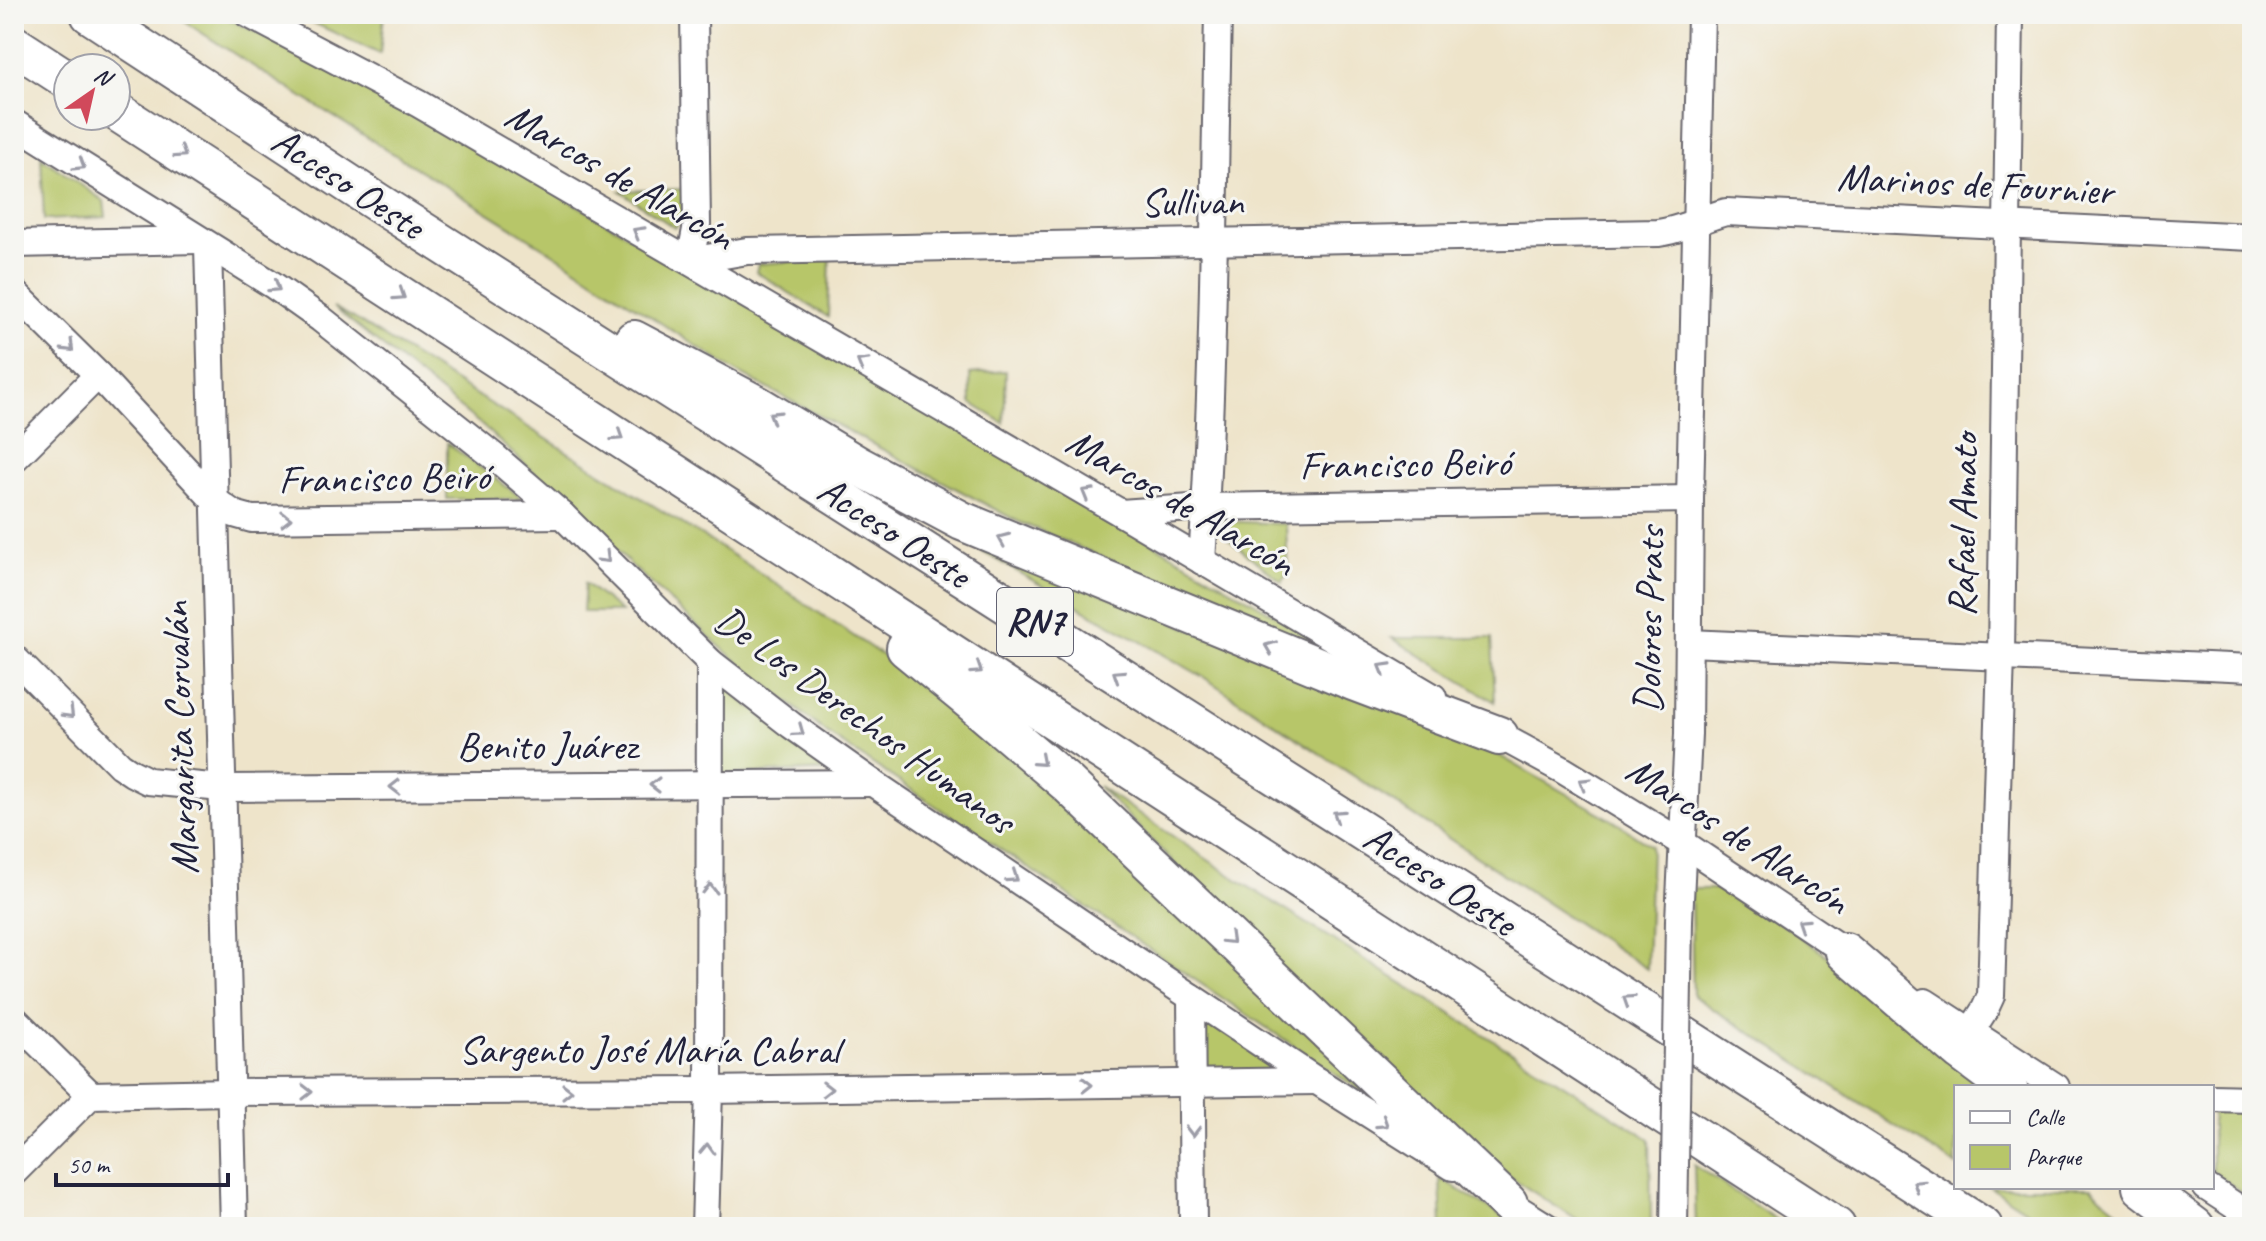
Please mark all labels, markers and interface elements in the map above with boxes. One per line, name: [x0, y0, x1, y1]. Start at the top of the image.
north arrow: [52, 52, 132, 132]
text: N: [89, 61, 119, 94]
street label: Marcos de Alarcón: [497, 90, 744, 262]
street label: Acceso Oeste: [262, 115, 436, 252]
one-way arrow: [173, 144, 187, 159]
street label: Marinos de Fournier: [1836, 152, 2117, 216]
one-way arrow: [71, 156, 86, 171]
street label: Sullivan: [1140, 176, 1245, 228]
one-way arrow: [632, 226, 647, 242]
one-way arrow: [266, 277, 280, 292]
one-way arrow: [391, 285, 405, 300]
one-way arrow: [60, 337, 74, 352]
one-way arrow: [857, 357, 871, 373]
one-way arrow: [768, 410, 783, 425]
street label: Marcos de Alarcón: [1058, 416, 1305, 588]
one-way arrow: [609, 426, 624, 441]
street label: Rafael Amato: [1936, 429, 1990, 617]
street label: Francisco Beiró: [1299, 437, 1516, 491]
street label: Francisco Beiró: [278, 451, 495, 505]
street label: Acceso Oeste: [808, 464, 982, 601]
one-way arrow: [1082, 487, 1096, 503]
one-way arrow: [280, 510, 293, 528]
street label: Dolores Prats: [1622, 523, 1676, 714]
one-way arrow: [997, 532, 1011, 548]
one-way arrow: [596, 549, 610, 563]
road number: RN7: [997, 588, 1073, 656]
street label: De Los Derechos Humanos: [705, 595, 1027, 847]
street label: Margarita Corvalán: [150, 600, 210, 875]
one-way arrow: [1264, 641, 1278, 657]
one-way arrow: [968, 659, 983, 674]
one-way arrow: [1378, 662, 1393, 678]
one-way arrow: [1113, 670, 1127, 685]
one-way arrow: [60, 704, 74, 718]
street label: Benito Juárez: [457, 721, 640, 771]
one-way arrow: [790, 721, 804, 735]
street label: Marcos de Alarcón: [1617, 744, 1860, 926]
one-way arrow: [1031, 751, 1046, 765]
one-way arrow: [648, 776, 661, 794]
one-way arrow: [1578, 777, 1593, 793]
one-way arrow: [388, 778, 401, 796]
one-way arrow: [1332, 810, 1346, 825]
street label: Acceso Oeste: [1354, 812, 1528, 949]
one-way arrow: [1005, 868, 1019, 883]
one-way arrow: [701, 882, 719, 895]
one-way arrow: [1796, 918, 1811, 933]
one-way arrow: [1220, 930, 1234, 944]
one-way arrow: [1622, 995, 1636, 1010]
street label: Sargento José María Cabral: [459, 1025, 846, 1075]
one-way arrow: [1081, 1076, 1094, 1094]
one-way arrow: [821, 1080, 834, 1097]
one-way arrow: [561, 1082, 574, 1100]
one-way arrow: [301, 1083, 314, 1101]
legend: [1954, 1085, 2214, 1189]
text: Calle: [2026, 1102, 2066, 1132]
one-way arrow: [1374, 1113, 1389, 1128]
one-way arrow: [1184, 1125, 1202, 1138]
scale bar: [56, 1137, 228, 1187]
one-way arrow: [699, 1142, 716, 1155]
text: Parque: [2026, 1142, 2083, 1172]
text: 50 m: [68, 1150, 111, 1180]
one-way arrow: [1912, 1180, 1926, 1195]

